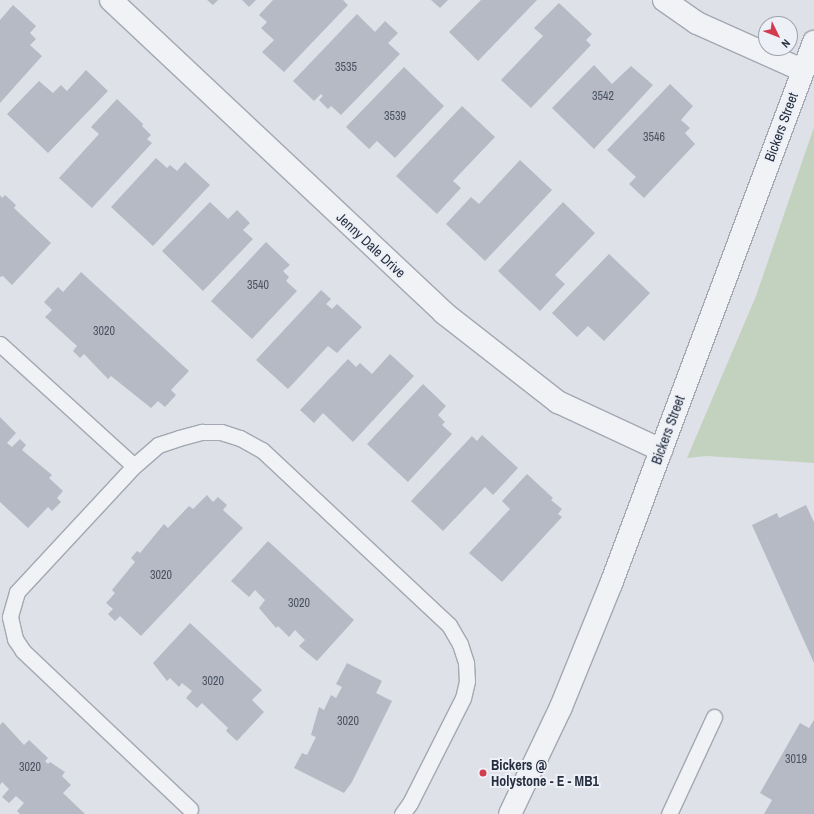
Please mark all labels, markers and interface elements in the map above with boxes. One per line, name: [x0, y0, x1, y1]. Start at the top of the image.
north arrow: [758, 16, 798, 56]
text: N: [779, 36, 793, 51]
house number: 3535: [335, 61, 357, 75]
house number: 3542: [592, 90, 614, 104]
street label: Bickers Street: [761, 90, 801, 164]
house number: 3539: [384, 110, 406, 124]
house number: 3546: [643, 131, 665, 145]
street label: Jenny Dale Drive: [333, 209, 409, 281]
house number: 3540: [247, 279, 269, 293]
house number: 3020: [93, 325, 115, 339]
street label: Bickers Street: [648, 393, 688, 467]
house number: 3020: [150, 569, 172, 583]
house number: 3020: [288, 597, 310, 611]
house number: 3020: [202, 675, 224, 689]
house number: 3020: [337, 715, 359, 729]
house number: 3019: [785, 753, 807, 767]
place label: Bickers @ Holystone - E - MB1: [491, 757, 599, 790]
house number: 3020: [19, 761, 41, 775]
marker: Bickers @ Holystone - E - MB1: [478, 768, 488, 778]

